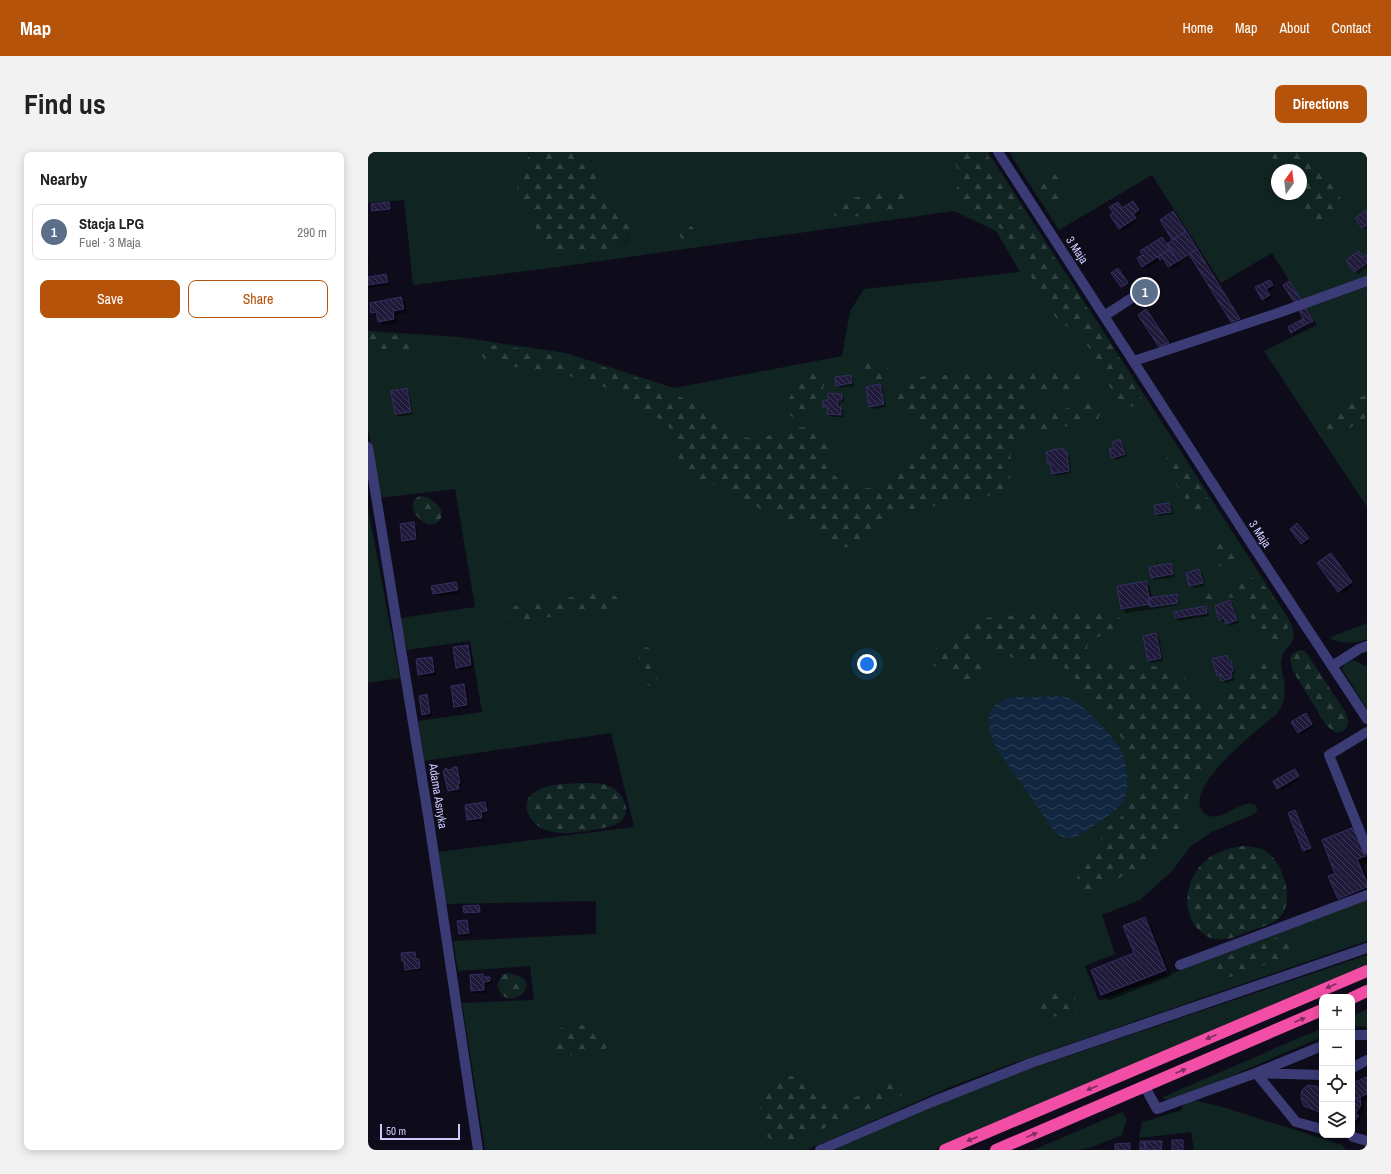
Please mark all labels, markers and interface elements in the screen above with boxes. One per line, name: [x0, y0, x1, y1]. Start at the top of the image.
text: Map: [20, 15, 51, 41]
text: Home: [1182, 19, 1213, 37]
text: Map: [1235, 19, 1257, 37]
text: About: [1279, 19, 1309, 37]
text: Contact: [1331, 19, 1371, 37]
text: Find us: [24, 85, 106, 123]
button: Directions: [1275, 85, 1367, 123]
north arrow: [1271, 164, 1307, 200]
text: Nearby: [40, 167, 87, 190]
text: Stacja LPG: [79, 213, 144, 234]
text: 1: [51, 224, 57, 241]
text: 290 m: [297, 224, 327, 241]
street label: 3 Maja: [1062, 233, 1092, 267]
text: Fuel · 3 Maja: [79, 234, 141, 251]
pin: 1: [1132, 277, 1158, 307]
button: Save: [40, 280, 180, 318]
button: Share: [188, 280, 328, 318]
street label: 3 Maja: [1245, 517, 1275, 551]
your location: [857, 654, 877, 674]
street label: Adama Asnyka: [425, 761, 451, 830]
one-way arrow: [1325, 984, 1337, 990]
map controls: [1319, 994, 1355, 1138]
button: +: [1319, 994, 1355, 1030]
one-way arrow: [1294, 1017, 1306, 1023]
button: −: [1319, 1030, 1355, 1066]
one-way arrow: [1206, 1034, 1217, 1040]
button: locate: [1319, 1066, 1355, 1102]
one-way arrow: [1175, 1068, 1186, 1074]
one-way arrow: [1085, 1085, 1097, 1091]
button: layers: [1319, 1102, 1355, 1138]
scale bar: [380, 1122, 460, 1141]
text: 50 m: [386, 1124, 406, 1138]
one-way arrow: [1027, 1131, 1039, 1137]
one-way arrow: [966, 1135, 978, 1142]

